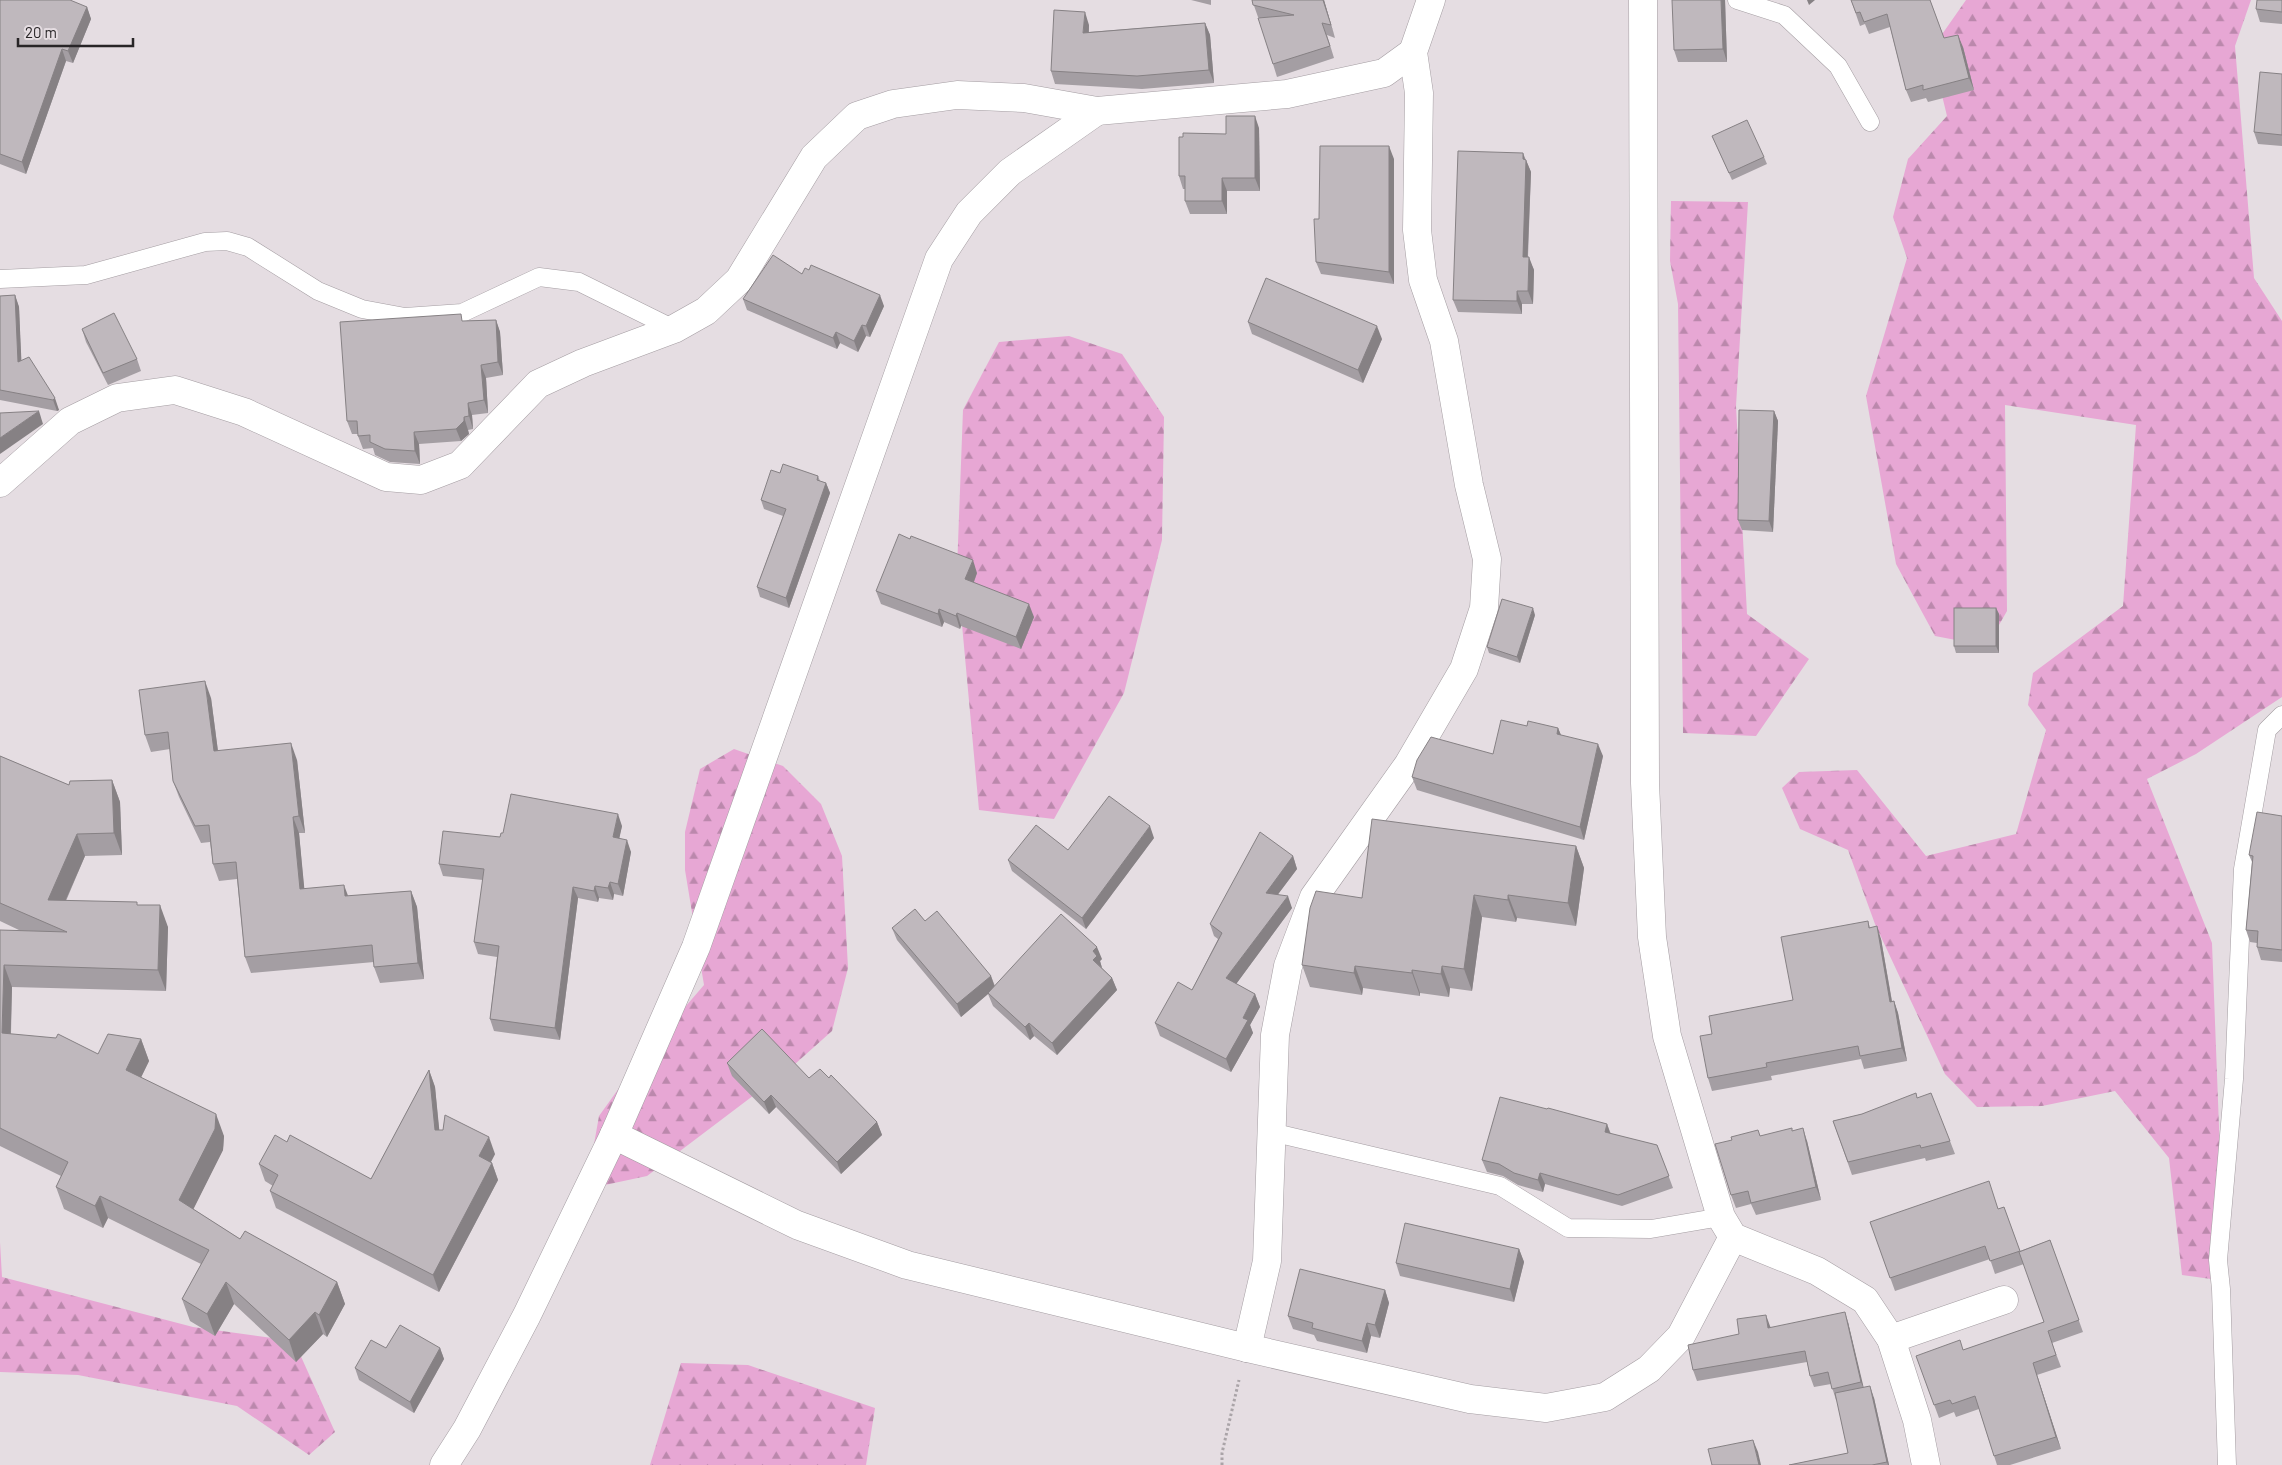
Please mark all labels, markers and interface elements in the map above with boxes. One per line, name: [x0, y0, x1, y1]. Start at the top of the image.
scale bar: [18, 15, 132, 47]
text: 20 m: [25, 23, 57, 41]

